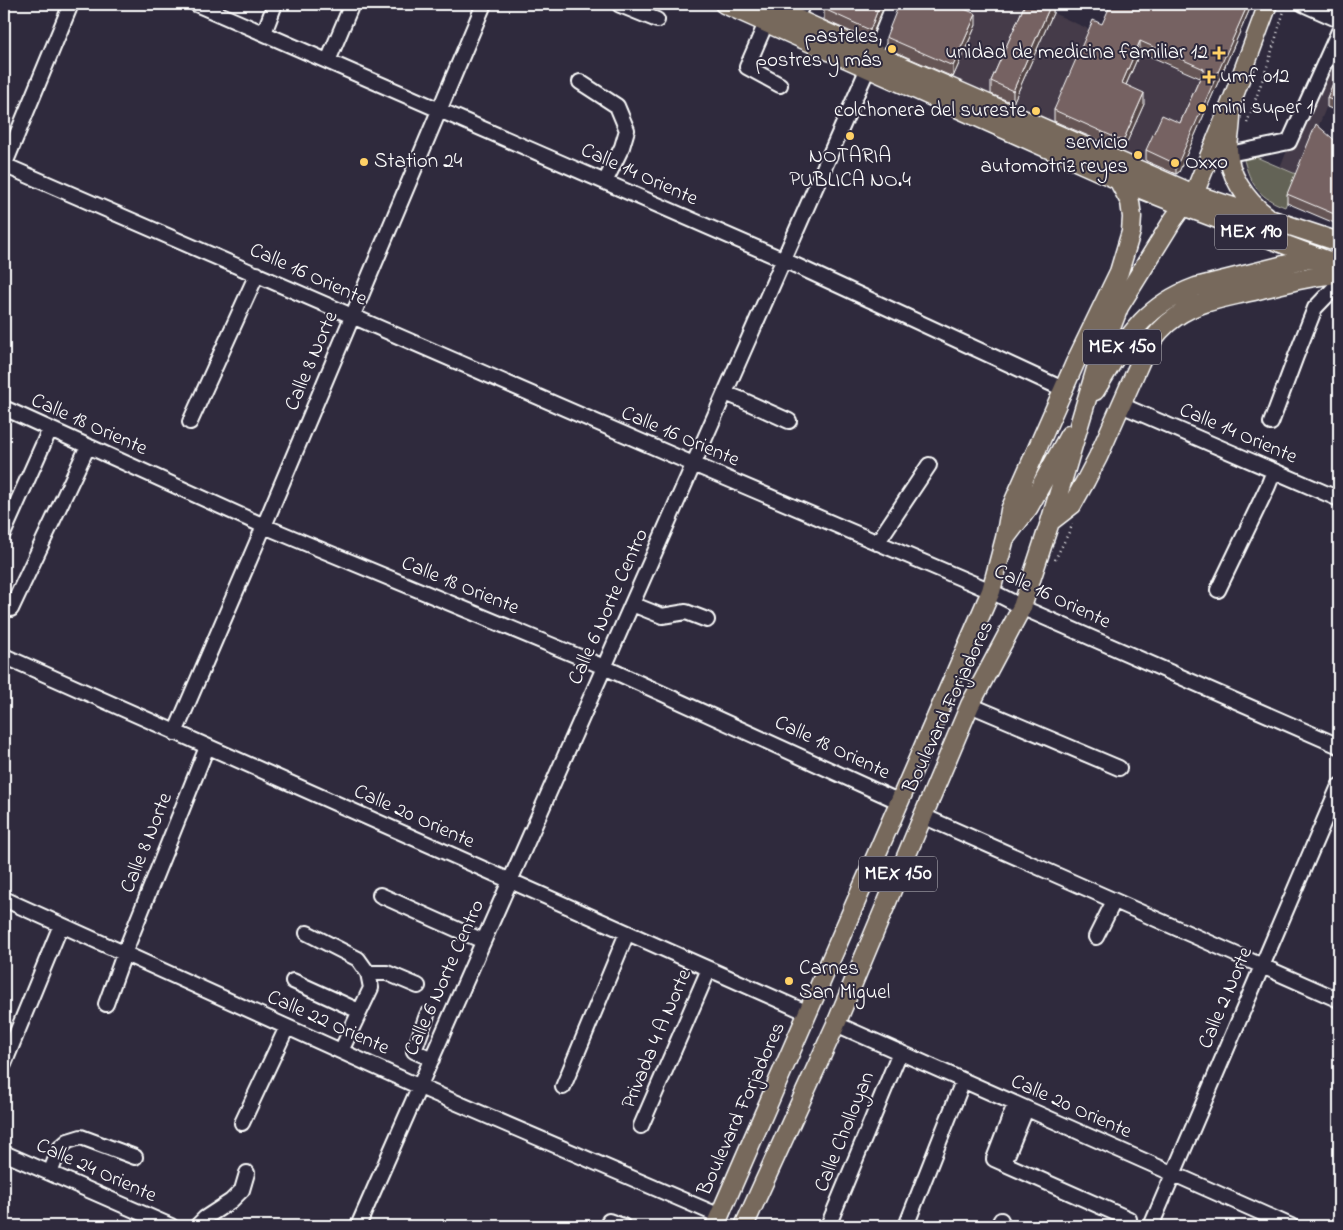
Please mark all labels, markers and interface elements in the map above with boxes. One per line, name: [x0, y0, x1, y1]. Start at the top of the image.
place label: pasteles, postres y más: [756, 22, 882, 78]
place label: unidad de medicina familiar 12: [945, 38, 1208, 68]
marker: pasteles, postres y más: [886, 43, 898, 55]
marker: unidad de medicina familiar 12: [1212, 46, 1226, 60]
place label: umf 012: [1220, 62, 1289, 92]
marker: umf 012: [1202, 70, 1216, 84]
place label: mini super 1: [1212, 93, 1314, 123]
place label: colchonera del sureste: [834, 96, 1027, 126]
marker: mini super 1: [1196, 102, 1208, 114]
marker: colchonera del sureste: [1030, 105, 1042, 117]
place label: servicio automotriz reyes: [980, 128, 1128, 184]
marker: NOTARIA PUBLICA NO.4: [844, 130, 856, 142]
street label: Calle 14 Oriente: [576, 136, 703, 214]
place label: NOTARIA PUBLICA NO.4: [789, 142, 911, 196]
place label: Station 24: [374, 147, 463, 177]
place label: Oxxo: [1185, 148, 1228, 178]
marker: servicio automotriz reyes: [1132, 149, 1144, 161]
marker: Station 24: [358, 156, 370, 168]
marker: Oxxo: [1169, 157, 1181, 169]
road number: MEX 190: [1215, 214, 1287, 250]
street label: Calle 16 Oriente: [244, 236, 372, 315]
street label: Calle 8 Norte: [278, 306, 347, 416]
road number: MEX 150: [1083, 330, 1161, 364]
street label: Calle 18 Oriente: [26, 386, 153, 464]
street label: Calle 14 Oriente: [1174, 396, 1302, 473]
street label: Calle 16 Oriente: [616, 399, 744, 476]
street label: Calle 6 Norte Centro: [561, 524, 657, 690]
street label: Calle 18 Oriente: [397, 549, 524, 623]
street label: Calle 16 Oriente: [989, 557, 1116, 637]
street label: Boulevard Forjadores: [895, 616, 1002, 799]
street label: Calle 18 Oriente: [769, 708, 895, 788]
street label: Calle 20 Oriente: [349, 777, 480, 857]
street label: Calle 8 Norte: [113, 788, 181, 898]
road number: MEX 150: [859, 856, 937, 892]
street label: Calle 6 Norte Centro: [397, 895, 493, 1061]
street label: Calle 2 Norte: [1191, 942, 1261, 1054]
place label: Carnes San Miguel: [799, 954, 890, 1010]
street label: Privada 4 A Norte: [614, 964, 700, 1114]
marker: Carnes San Miguel: [783, 975, 795, 987]
street label: Calle 22 Oriente: [262, 983, 394, 1064]
street label: Boulevard Forjadores: [690, 1017, 794, 1201]
street label: Calle Cholloyan: [807, 1067, 885, 1198]
street label: Calle 20 Oriente: [1006, 1067, 1137, 1147]
street label: Calle 24 Oriente: [31, 1131, 162, 1211]

